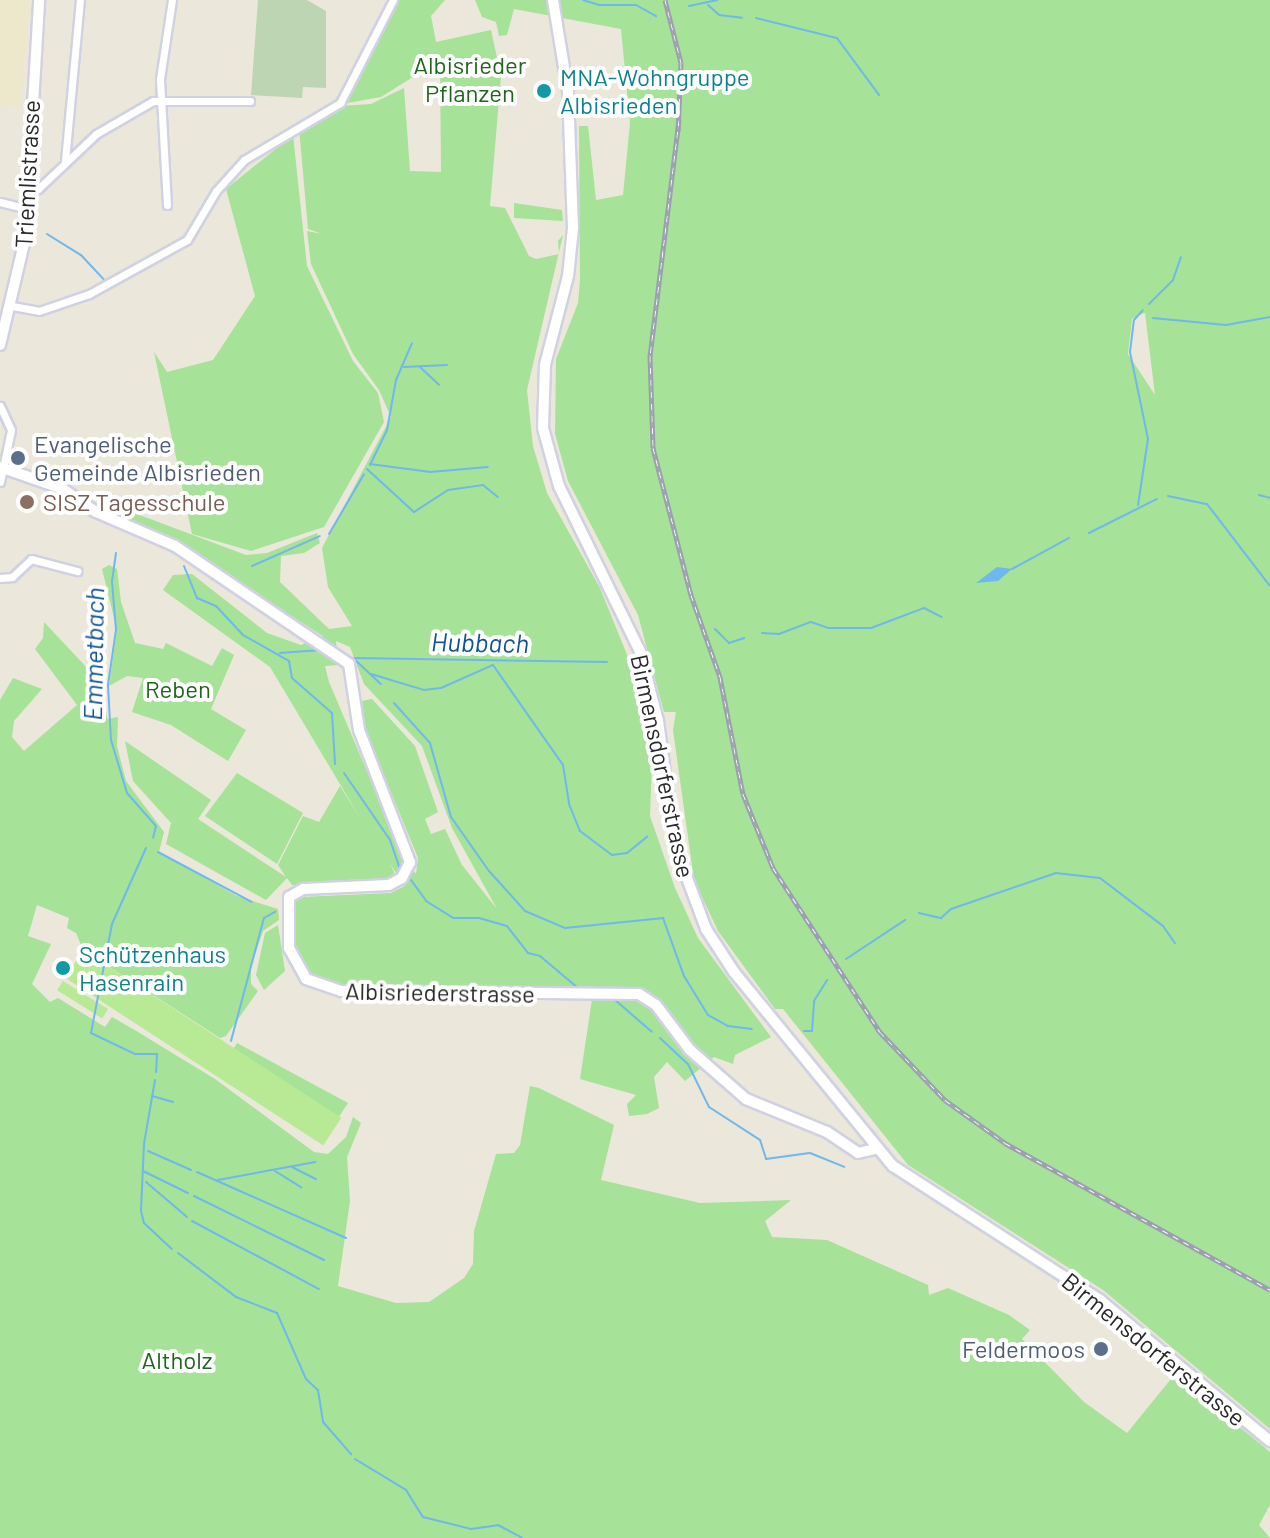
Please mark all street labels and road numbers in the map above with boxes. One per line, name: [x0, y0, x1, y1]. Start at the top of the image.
street label: Triemlistrasse: [9, 99, 45, 249]
street label: Birmensdorferstrasse: [625, 652, 701, 880]
street label: Albisriederstrasse: [345, 976, 535, 1008]
street label: Birmensdorferstrasse: [1056, 1266, 1252, 1432]

